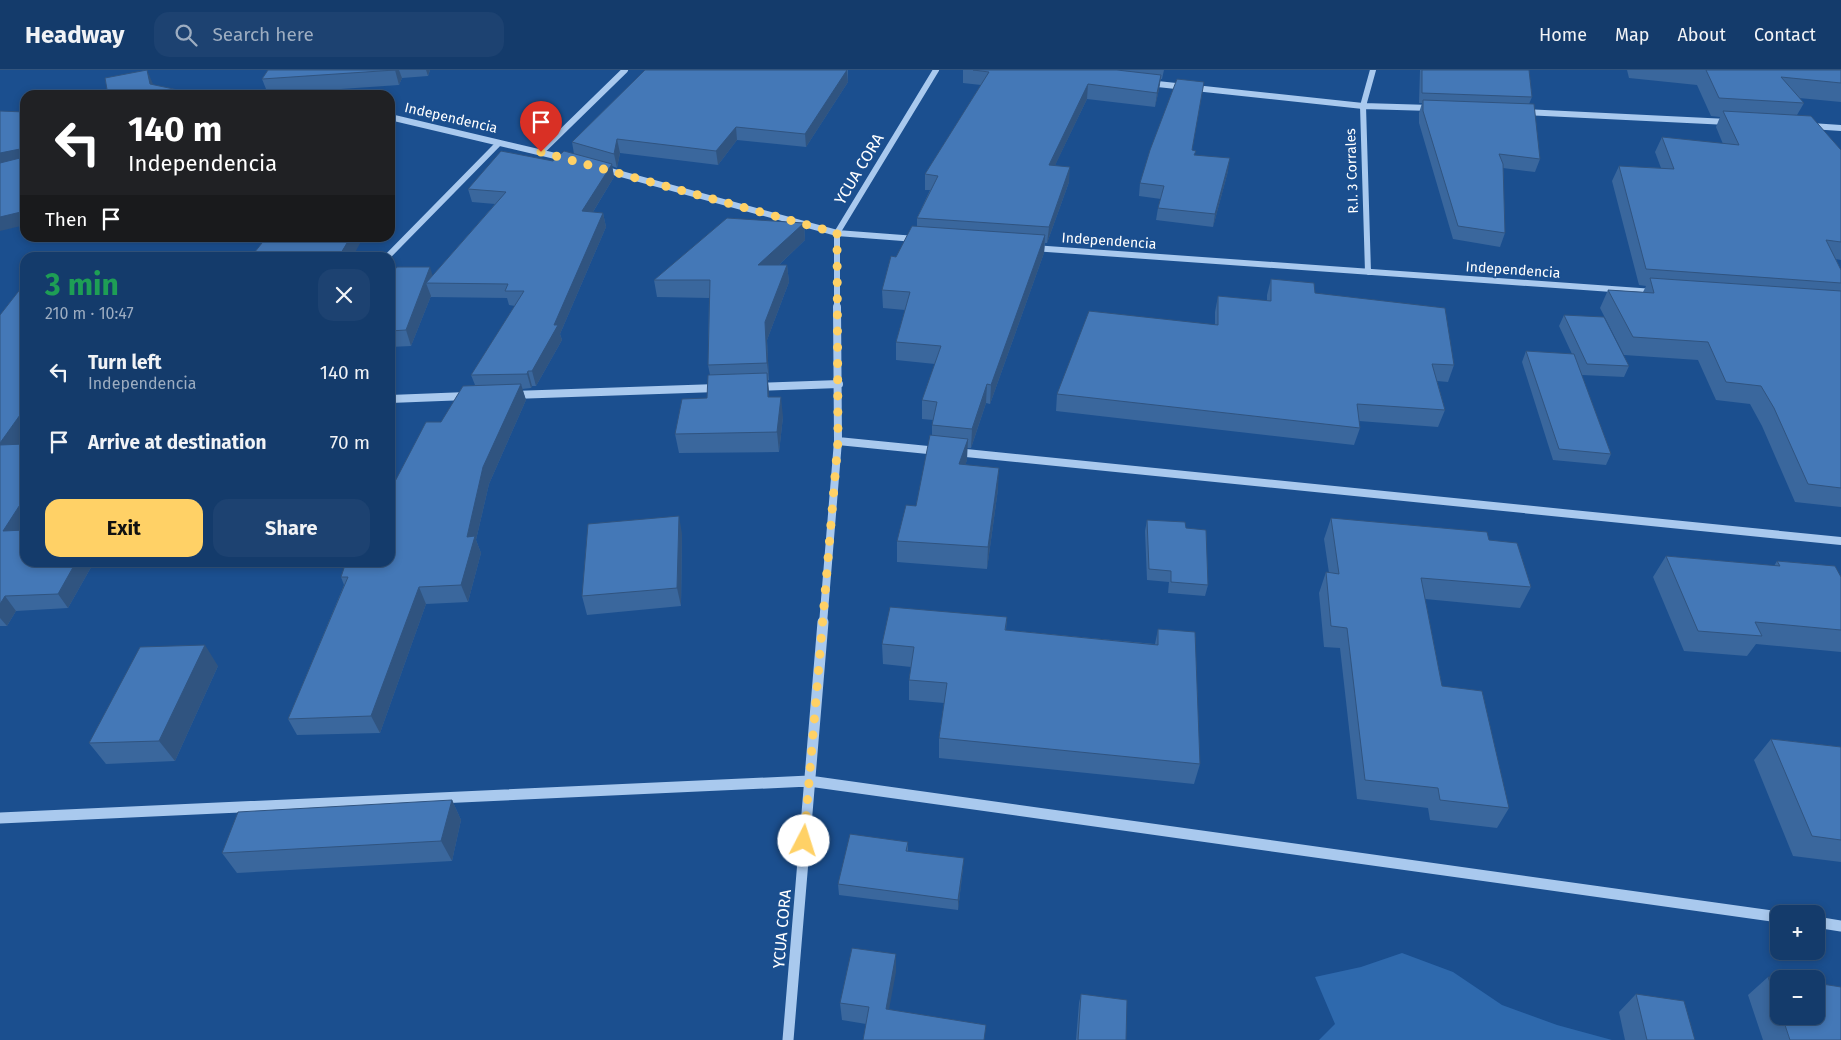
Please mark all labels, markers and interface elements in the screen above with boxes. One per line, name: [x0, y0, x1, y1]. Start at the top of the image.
search box: [154, 12, 504, 57]
text: Headway: [25, 21, 124, 49]
icon: search: [172, 21, 200, 49]
text: Search here: [212, 23, 314, 46]
text: Home: [1539, 24, 1587, 46]
text: Map: [1615, 24, 1649, 46]
text: About: [1677, 24, 1726, 46]
text: Contact: [1754, 24, 1816, 46]
street label: Independencia: [403, 99, 499, 137]
pin: [520, 101, 562, 152]
text: 140 m: [128, 108, 222, 150]
icon: arrive: [527, 108, 555, 136]
icon: left: [45, 110, 110, 175]
street label: R.I. 3 Corrales: [1342, 128, 1362, 214]
street label: YCUA CORA: [830, 129, 888, 208]
text: Independencia: [128, 150, 277, 177]
icon: arrive: [97, 205, 125, 233]
text: Then: [45, 208, 87, 231]
street label: Independencia: [1061, 229, 1157, 253]
street label: Independencia: [1465, 258, 1561, 282]
text: 3 min: [45, 267, 119, 303]
button: close: [318, 269, 370, 321]
text: 210 m · 10:47: [45, 304, 134, 323]
text: Turn left: [88, 351, 162, 374]
icon: left: [45, 358, 73, 386]
text: 140 m: [320, 361, 370, 384]
text: Independencia: [88, 374, 197, 393]
icon: arrive: [45, 428, 73, 456]
text: Arrive at destination: [88, 431, 267, 454]
text: 70 m: [330, 431, 370, 454]
button: Exit: [45, 499, 203, 557]
button: Share: [213, 499, 370, 557]
position arrow: [777, 814, 829, 866]
street label: YCUA CORA: [769, 888, 795, 969]
map controls: [1770, 905, 1825, 1025]
button: +: [1770, 905, 1825, 960]
button: −: [1770, 970, 1825, 1025]

